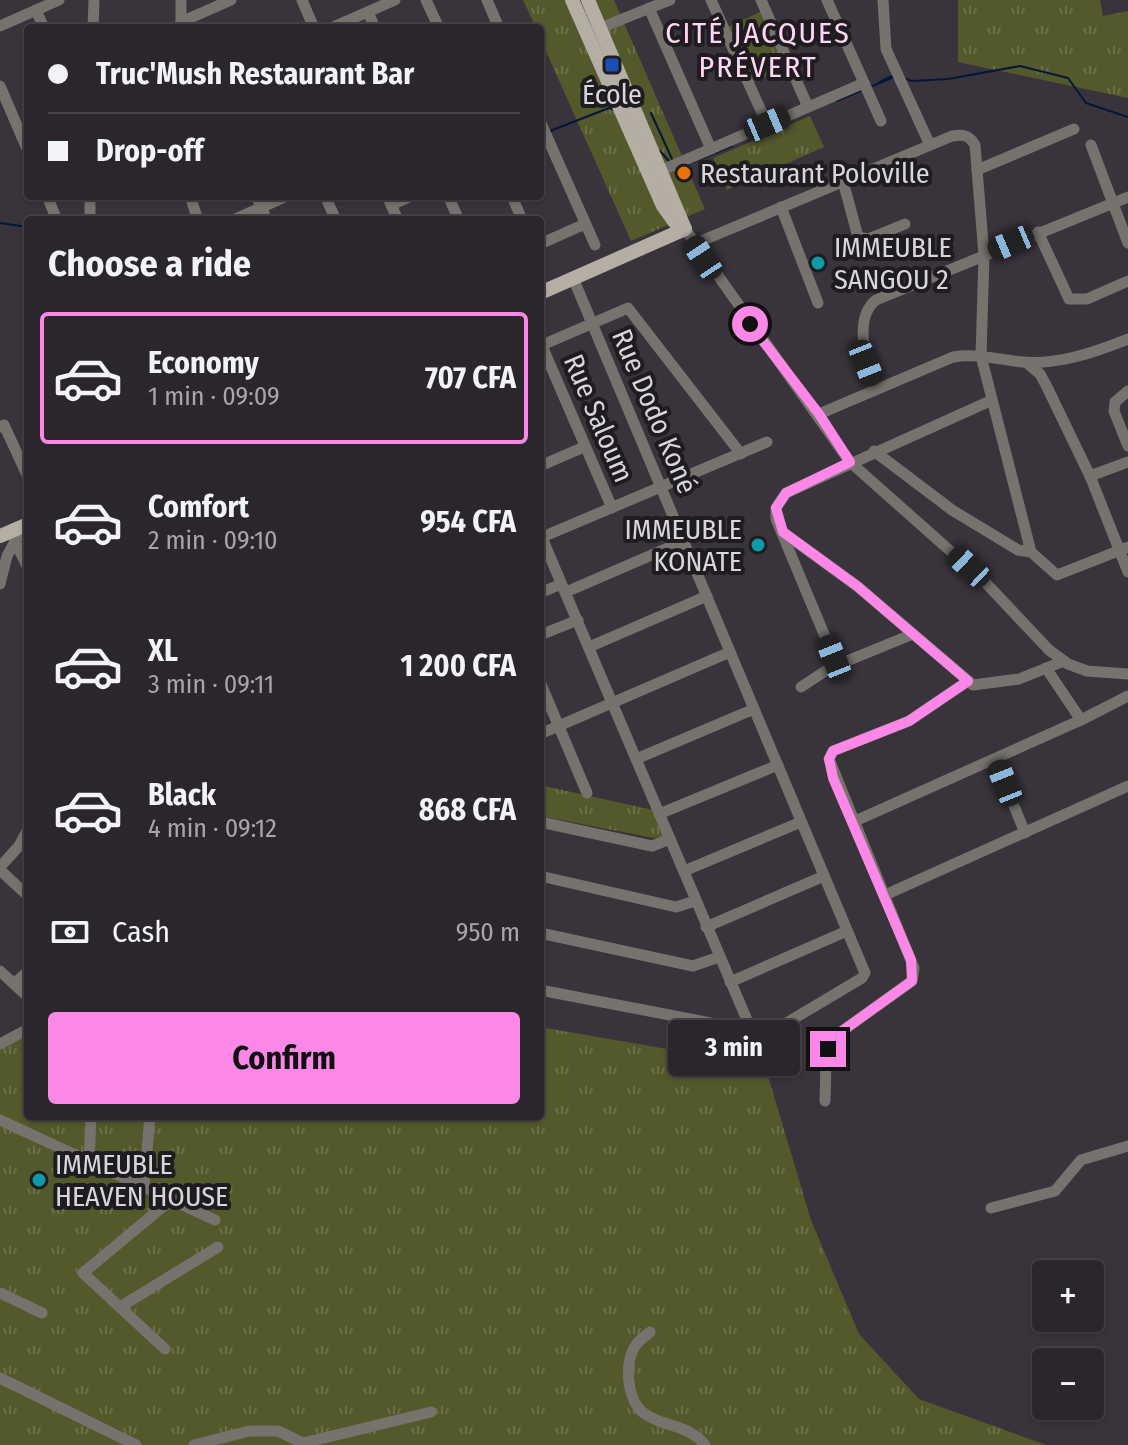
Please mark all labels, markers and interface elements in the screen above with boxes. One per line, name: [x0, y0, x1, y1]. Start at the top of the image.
district label: CITÉ JACQUES PRÉVERT: [665, 15, 851, 85]
text: Truc'Mush Restaurant Bar: [96, 56, 414, 92]
marker: École: [603, 56, 621, 74]
place label: École: [582, 78, 642, 111]
car: [740, 104, 794, 144]
text: Drop-off: [96, 133, 203, 169]
place label: Restaurant Poloville: [700, 157, 929, 190]
marker: Restaurant Poloville: [675, 164, 693, 182]
car: [984, 223, 1038, 263]
car: [680, 231, 726, 285]
place label: IMMEUBLE SANGOU 2: [834, 231, 952, 296]
text: Choose a ride: [48, 242, 251, 286]
marker: IMMEUBLE SANGOU 2: [809, 254, 827, 272]
route start: [732, 306, 768, 342]
street label: Rue Dodo Koné: [605, 324, 704, 498]
car: [846, 336, 886, 390]
icon: car: [52, 342, 124, 414]
text: Economy: [148, 345, 259, 381]
street label: Rue Saloum: [557, 349, 640, 487]
text: 707 CFA: [425, 360, 516, 396]
text: 1 min · 09:09: [148, 381, 280, 412]
icon: car: [52, 486, 124, 558]
text: Comfort: [148, 489, 249, 525]
text: 954 CFA: [420, 504, 516, 540]
place label: IMMEUBLE KONATE: [624, 513, 742, 578]
text: 2 min · 09:10: [148, 525, 278, 556]
marker: IMMEUBLE KONATE: [749, 536, 767, 554]
car: [943, 542, 995, 592]
icon: car: [52, 630, 124, 702]
car: [814, 631, 854, 685]
text: XL: [148, 633, 178, 669]
text: 1 200 CFA: [400, 648, 516, 684]
text: 3 min · 09:11: [148, 669, 274, 700]
car: [985, 756, 1025, 810]
icon: car: [52, 774, 124, 846]
text: Black: [148, 777, 216, 813]
text: 868 CFA: [419, 792, 516, 828]
text: 4 min · 09:12: [148, 813, 277, 844]
icon: cash: [48, 910, 92, 954]
text: Cash: [112, 914, 170, 950]
text: 950 m: [456, 917, 520, 948]
button: Confirm: [48, 1012, 520, 1104]
callout: 3 min: [668, 1021, 800, 1077]
route end: [810, 1031, 846, 1067]
text: 3 min: [705, 1032, 763, 1063]
place label: IMMEUBLE HEAVEN HOUSE: [55, 1148, 228, 1213]
marker: IMMEUBLE HEAVEN HOUSE: [30, 1171, 48, 1189]
map controls: [1032, 1260, 1104, 1420]
button: +: [1032, 1260, 1104, 1332]
button: −: [1032, 1348, 1104, 1420]

